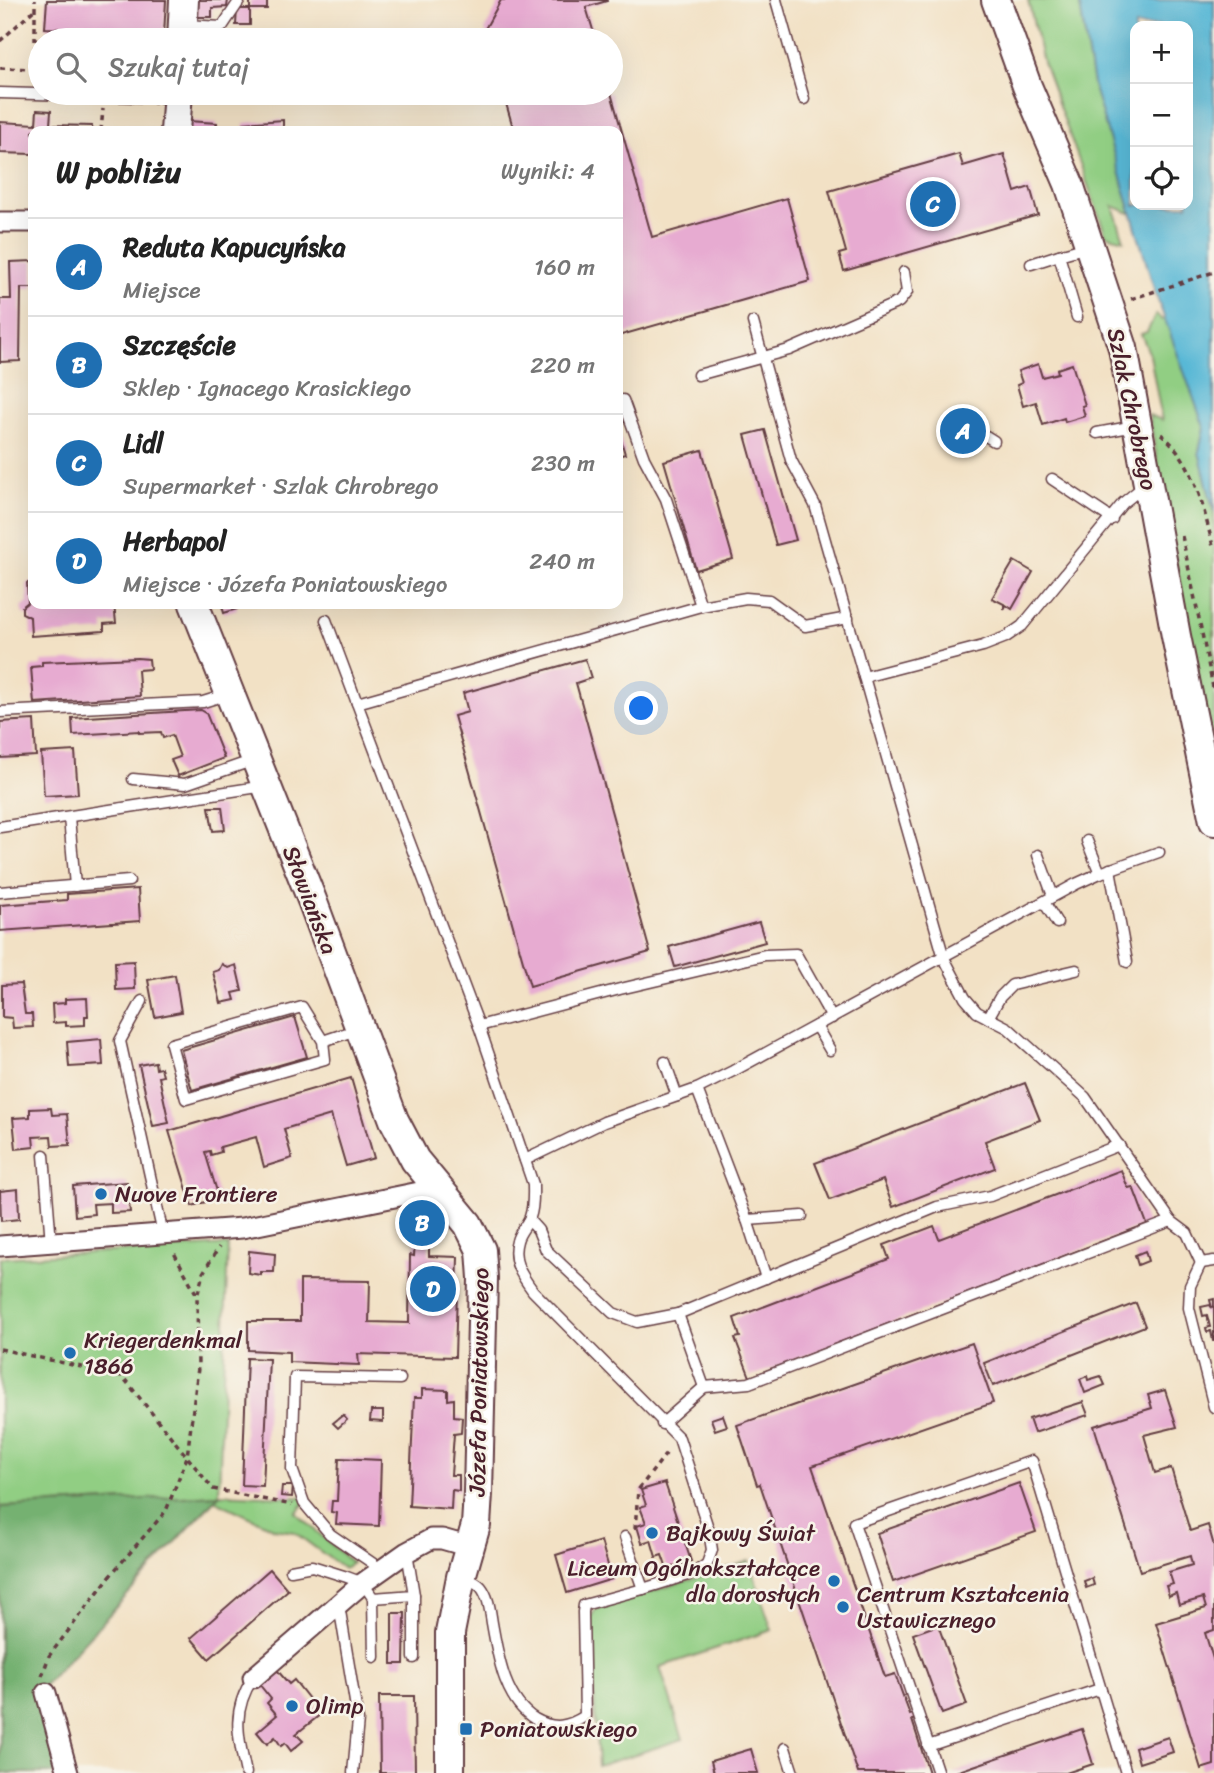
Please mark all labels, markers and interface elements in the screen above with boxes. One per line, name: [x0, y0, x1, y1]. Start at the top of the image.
map controls: [1130, 21, 1193, 210]
button: +: [1130, 21, 1193, 84]
search box: [28, 28, 623, 105]
text: Szukaj tutaj: [108, 44, 249, 90]
icon: search: [52, 48, 90, 86]
button: −: [1130, 84, 1193, 147]
text: W pobliżu: [56, 145, 181, 199]
button: locate: [1130, 147, 1193, 210]
text: Wyniki: 4: [501, 151, 595, 192]
pin: C: [910, 178, 956, 230]
text: Reduta Kapucyńska: [123, 224, 345, 270]
text: A: [71, 247, 87, 288]
text: 160 m: [534, 247, 595, 288]
text: Miejsce: [123, 270, 201, 311]
text: Szczęście: [123, 322, 236, 368]
street label: Szlak Chrobrego: [1095, 324, 1169, 494]
text: B: [72, 345, 86, 386]
text: 220 m: [530, 345, 595, 386]
text: Sklep · Ignacego Krasickiego: [123, 368, 411, 409]
pin: A: [940, 405, 986, 457]
text: Lidl: [123, 420, 163, 466]
text: C: [72, 443, 86, 484]
text: 230 m: [531, 443, 595, 484]
text: Supermarket · Szlak Chrobrego: [123, 466, 439, 507]
text: Herbapol: [123, 518, 226, 564]
text: D: [72, 541, 86, 582]
text: 240 m: [529, 541, 595, 582]
text: Miejsce · Józefa Poniatowskiego: [123, 564, 447, 605]
your location: [624, 691, 658, 725]
street label: Słowiańska: [270, 839, 350, 961]
place label: Nuove Frontiere: [115, 1174, 278, 1215]
marker: Nuove Frontiere: [93, 1186, 109, 1202]
pin: B: [399, 1197, 445, 1249]
pin: D: [410, 1263, 456, 1315]
street label: Józefa Poniatowskiego: [456, 1267, 501, 1498]
place label: Kriegerdenkmal 1866: [84, 1320, 242, 1387]
marker: Kriegerdenkmal 1866: [62, 1345, 78, 1361]
place label: Bajkowy Świat: [666, 1513, 816, 1554]
marker: Bajkowy Świat: [644, 1525, 660, 1541]
place label: Liceum Ogólnokształcące dla dorosłych: [567, 1548, 820, 1615]
marker: Liceum Ogólnokształcące dla dorosłych: [826, 1573, 842, 1589]
place label: Centrum Kształcenia Ustawicznego: [857, 1574, 1069, 1641]
marker: Centrum Kształcenia Ustawicznego: [835, 1599, 851, 1615]
place label: Olimp: [306, 1686, 364, 1727]
marker: Olimp: [284, 1698, 300, 1714]
place label: Poniatowskiego: [480, 1709, 637, 1750]
marker: Poniatowskiego: [458, 1721, 474, 1737]

